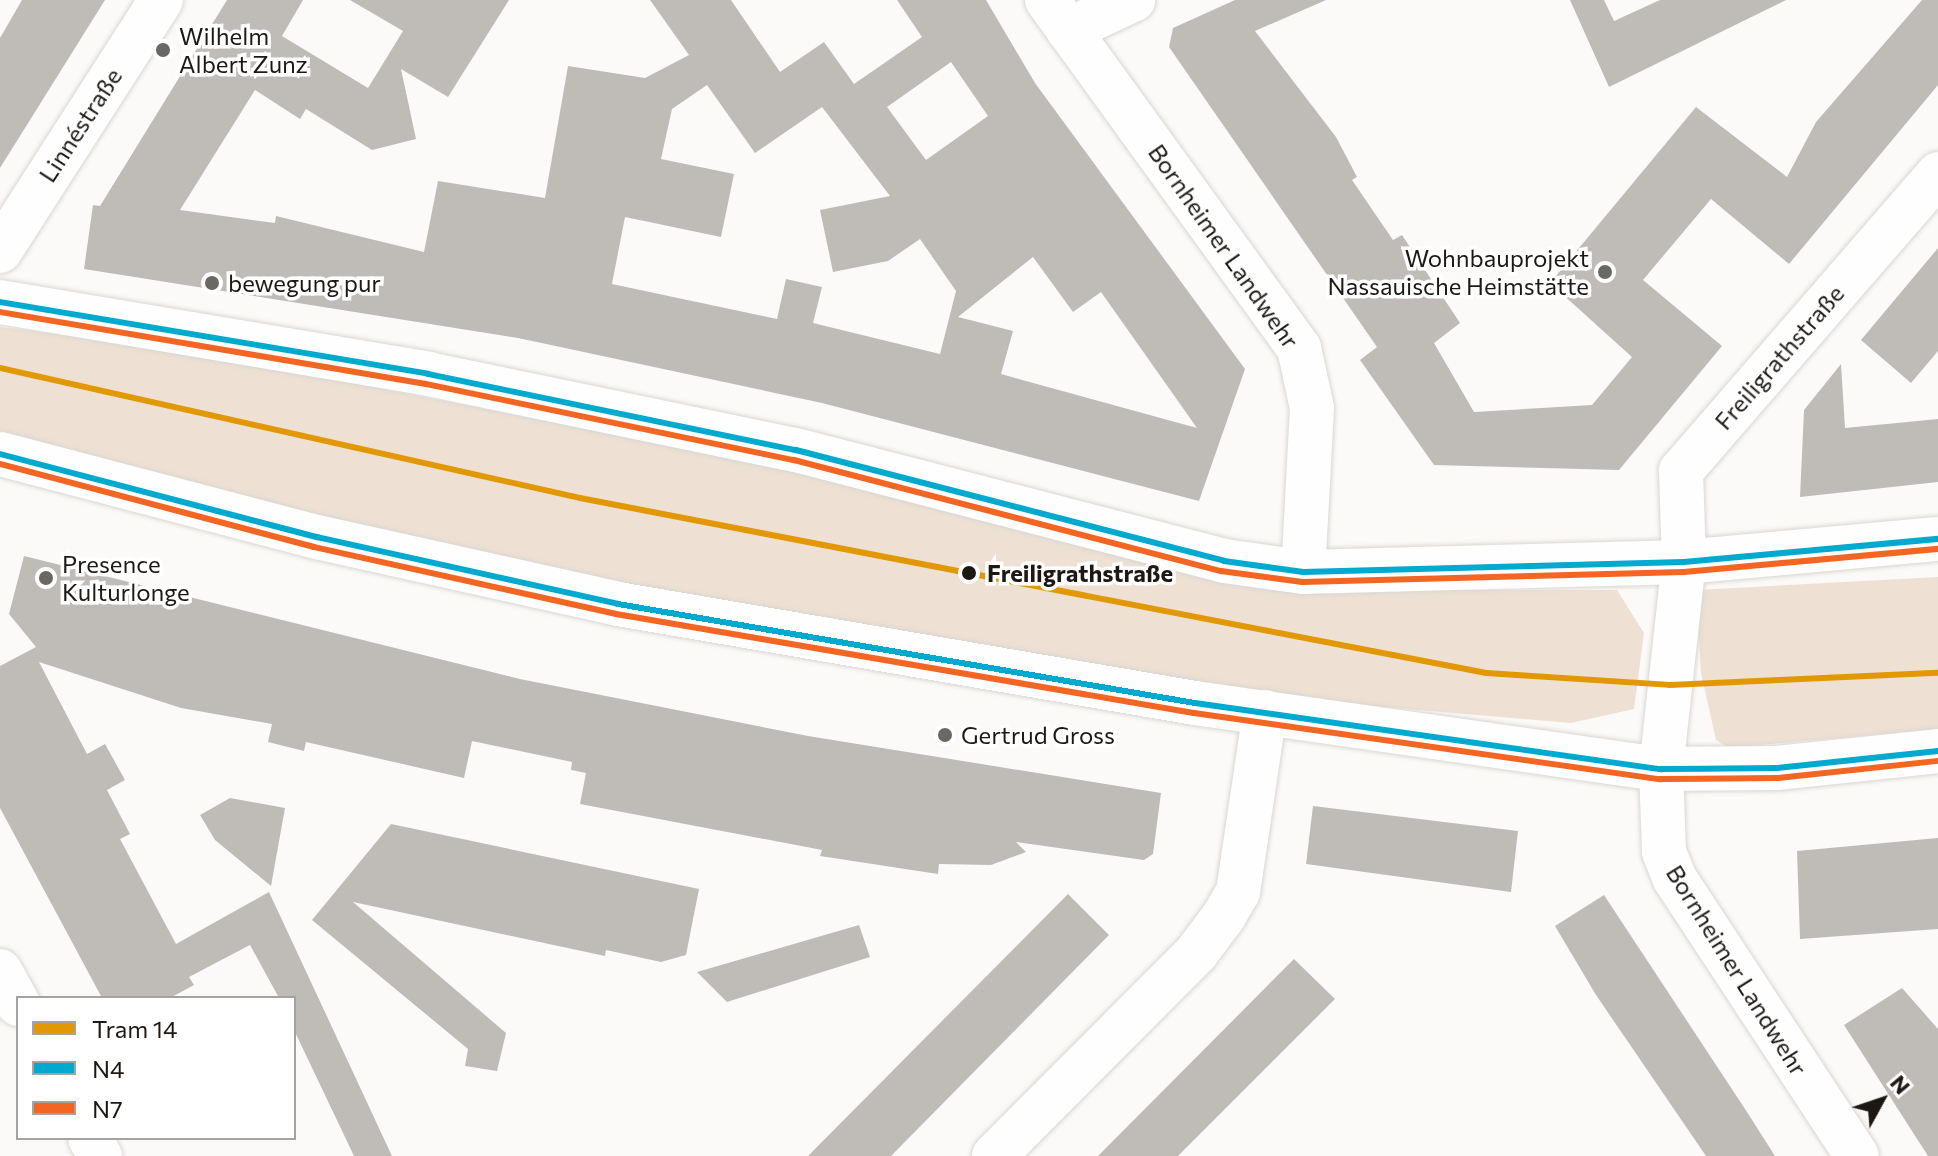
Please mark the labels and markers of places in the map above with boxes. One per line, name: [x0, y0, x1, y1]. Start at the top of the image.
place label: Wilhelm Albert Zunz: [179, 22, 308, 78]
marker: Wilhelm Albert Zunz: [154, 41, 172, 59]
place label: Wohnbauprojekt Nassauische Heimstätte: [1328, 244, 1589, 300]
marker: Wohnbauprojekt Nassauische Heimstätte: [1596, 263, 1614, 281]
place label: bewegung pur: [228, 269, 381, 297]
marker: bewegung pur: [203, 274, 221, 292]
place label: Presence Kulturlonge: [62, 550, 190, 606]
place label: Freiligrathstraße: [987, 559, 1173, 587]
marker: Freiligrathstraße: [958, 562, 980, 584]
marker: Presence Kulturlonge: [37, 569, 55, 587]
place label: Gertrud Gross: [961, 721, 1115, 749]
marker: Gertrud Gross: [936, 726, 954, 744]

